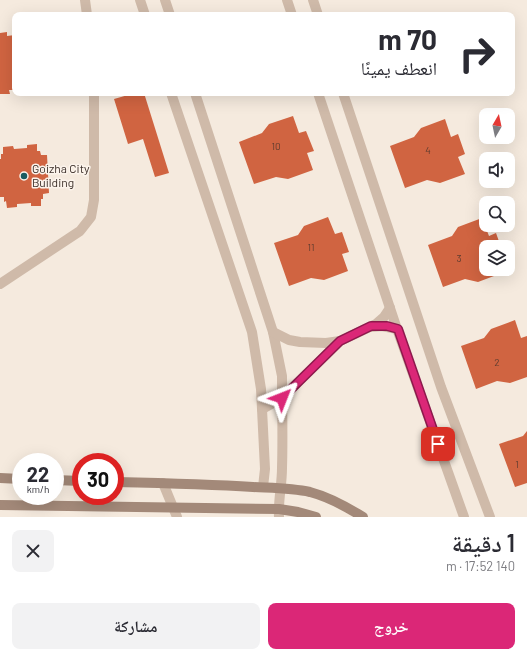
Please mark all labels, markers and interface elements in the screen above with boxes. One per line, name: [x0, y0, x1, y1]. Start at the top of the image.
text: 70 m: [378, 22, 437, 56]
icon: right: [451, 28, 503, 80]
text: انعطف يمينًا: [361, 57, 437, 79]
north arrow: [479, 108, 515, 144]
map controls: [479, 108, 515, 276]
house number: 10: [271, 140, 281, 152]
house number: 4: [425, 144, 431, 156]
button: sound: [479, 152, 515, 188]
place label: Goizha City Building: [32, 161, 90, 189]
marker: Goizha City Building: [19, 171, 29, 181]
button: search: [479, 196, 515, 232]
button: layers: [479, 240, 515, 276]
house number: 11: [307, 241, 315, 253]
house number: 3: [456, 252, 462, 264]
house number: 2: [494, 356, 500, 368]
position arrow: [261, 377, 303, 419]
pin: [421, 427, 455, 461]
icon: arrive: [427, 433, 449, 455]
speed limit sign: 30: [72, 453, 124, 505]
house number: 1: [515, 458, 519, 470]
text: 22: [27, 462, 49, 486]
text: km/h: [27, 483, 49, 495]
text: 1 دقيقة: [452, 528, 515, 557]
button: close: [12, 530, 54, 572]
text: 140 m · 17:52: [446, 558, 515, 574]
button: مشاركة: [12, 603, 260, 649]
button: خروج: [268, 603, 515, 649]

